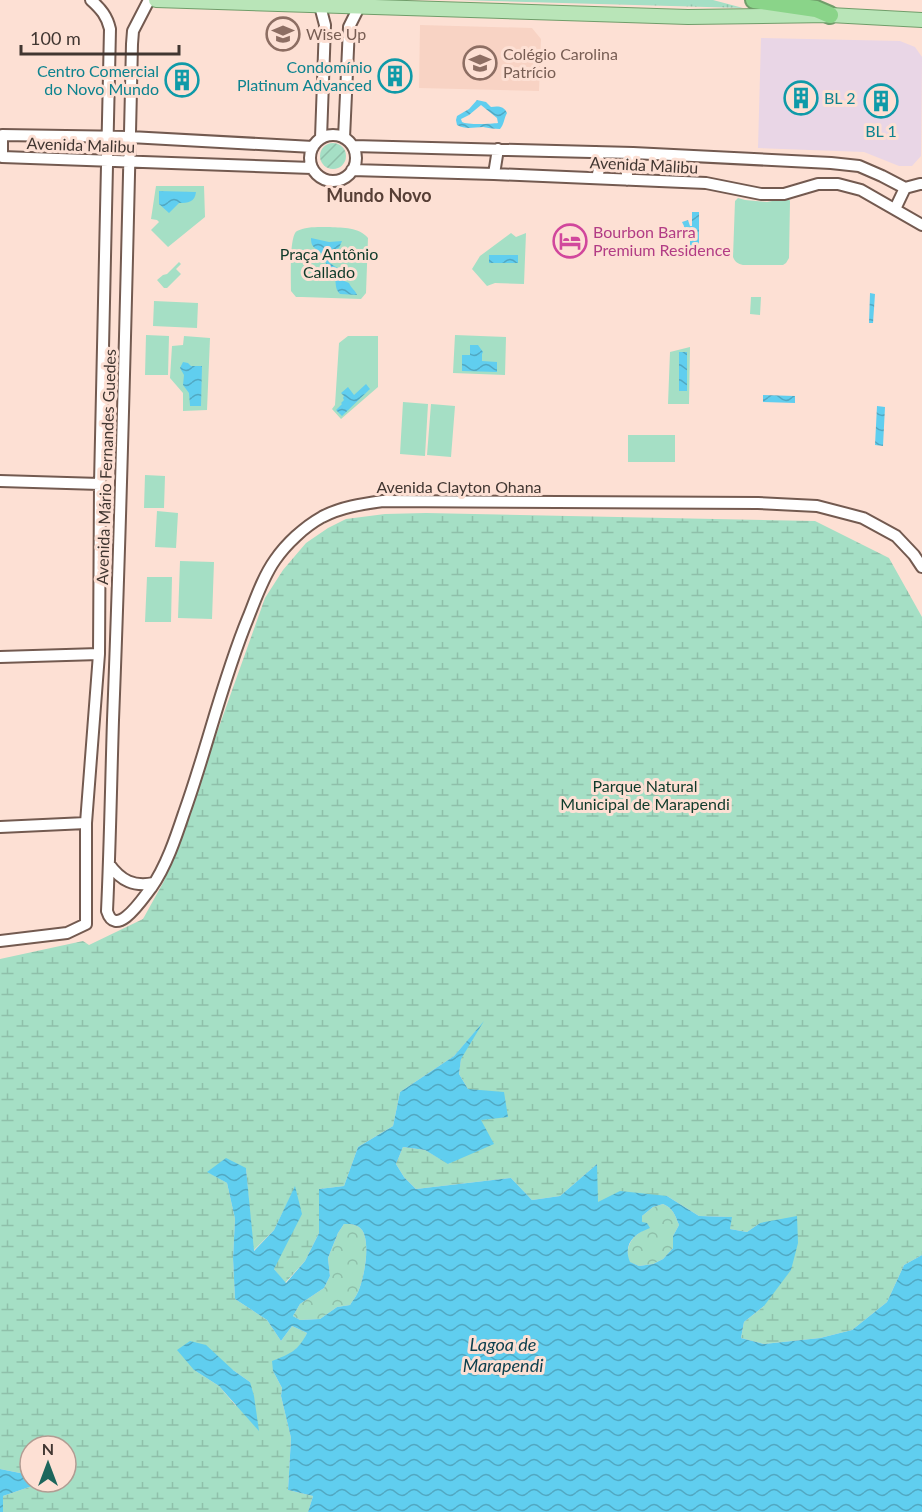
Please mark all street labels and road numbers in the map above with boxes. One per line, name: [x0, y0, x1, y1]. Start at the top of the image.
street label: Avenida Malibu: [26, 133, 136, 156]
street label: Avenida Malibu: [589, 152, 699, 177]
street label: Avenida Mário Fernandes Guedes: [92, 349, 119, 585]
street label: Avenida Clayton Ohana: [376, 477, 542, 496]

